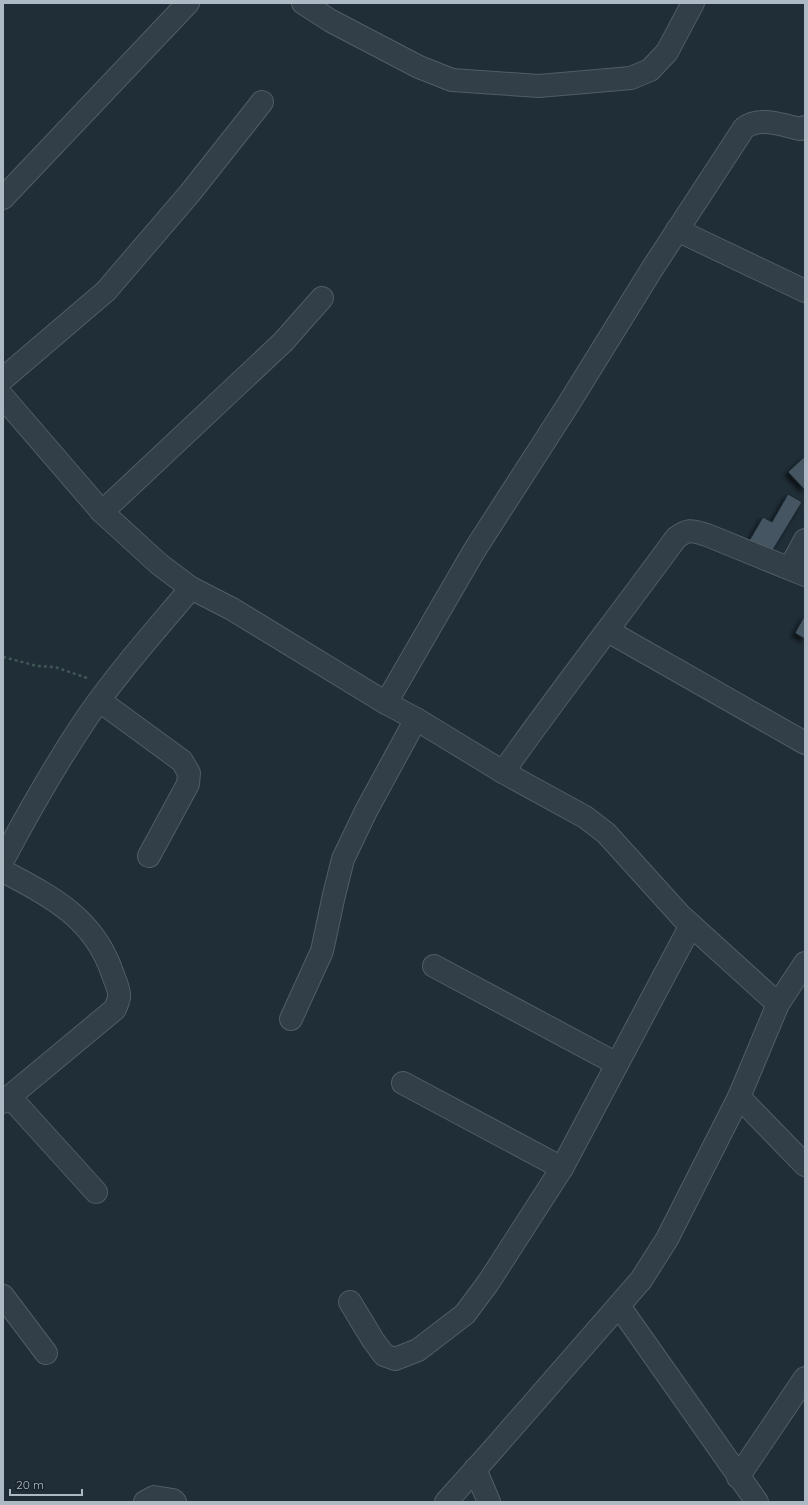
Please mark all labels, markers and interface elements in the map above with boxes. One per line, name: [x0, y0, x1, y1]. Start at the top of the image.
scale bar: [10, 1471, 82, 1497]
text: 20 m: [16, 1477, 44, 1492]

